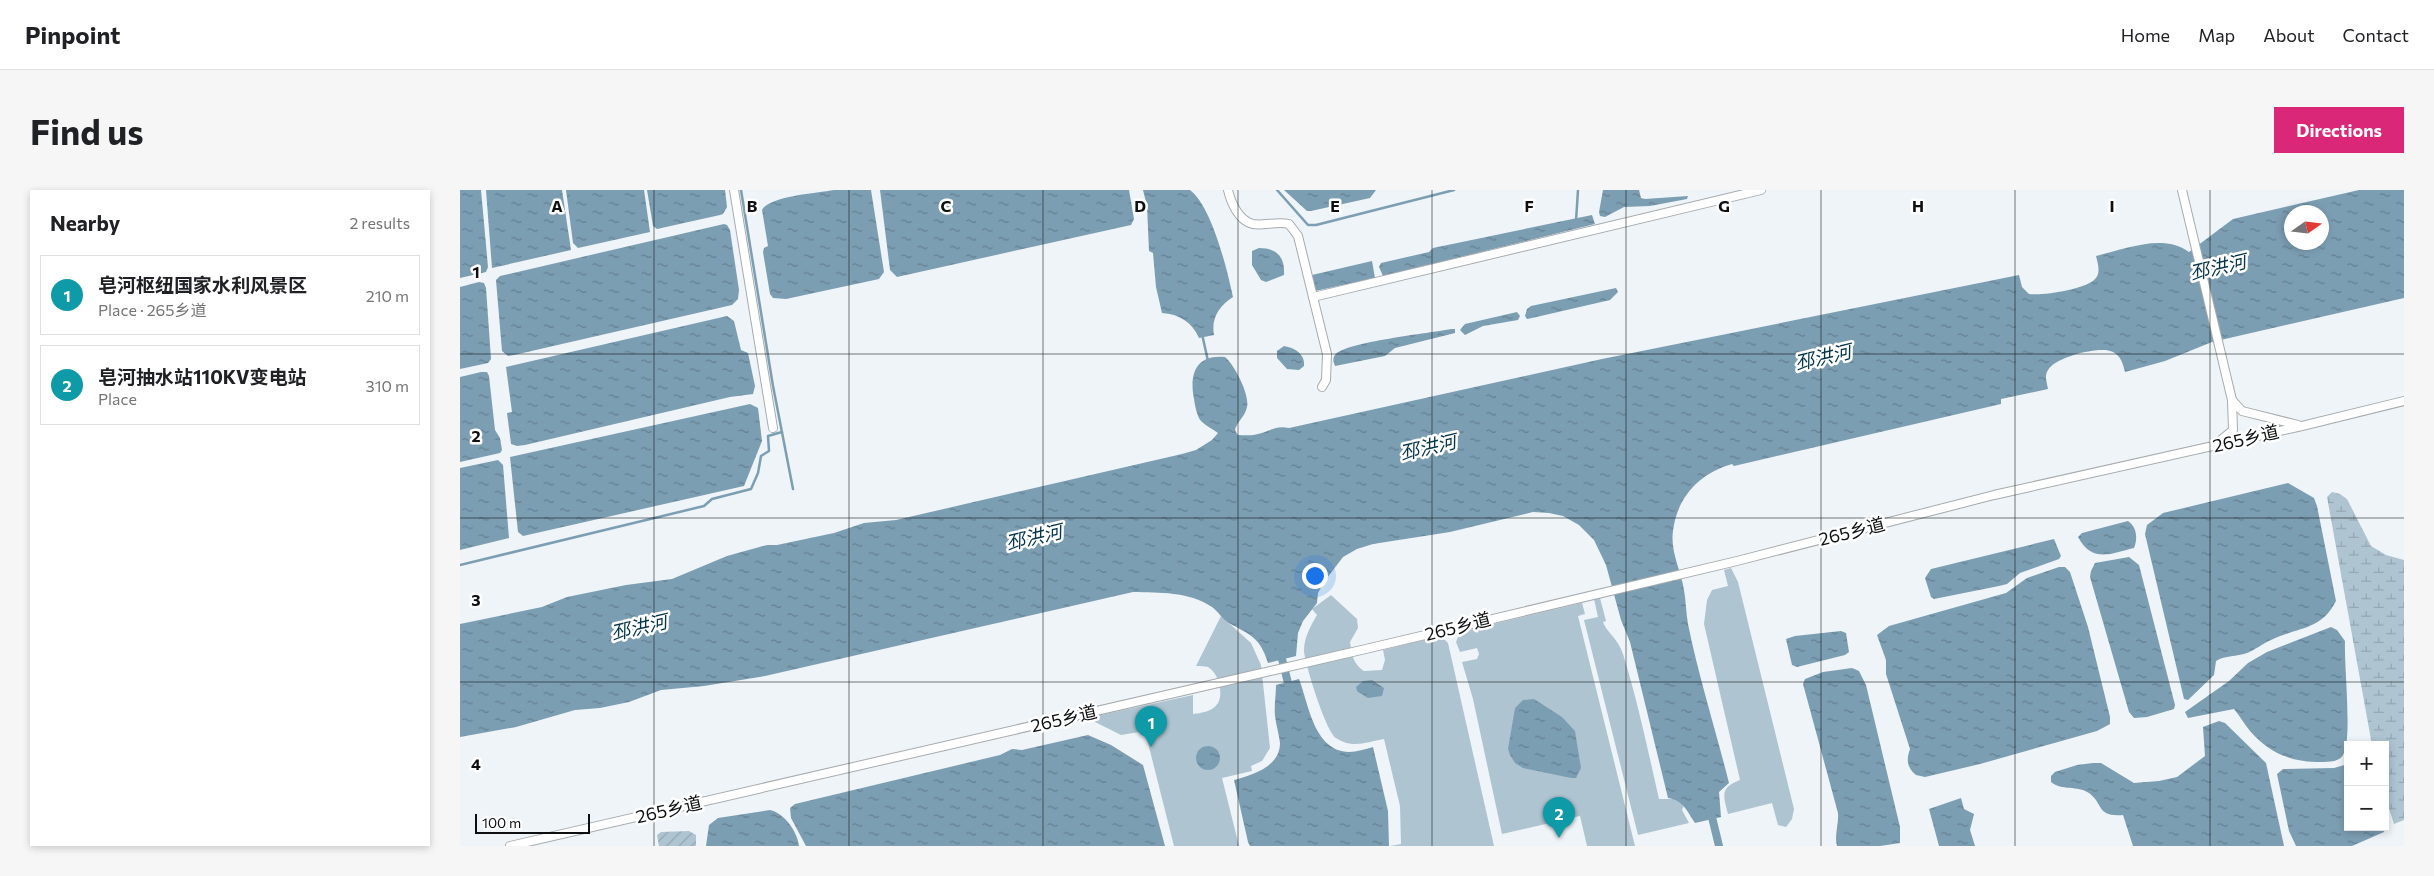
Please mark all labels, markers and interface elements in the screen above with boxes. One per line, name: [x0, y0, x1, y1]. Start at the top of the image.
text: Pinpoint: [25, 20, 120, 49]
text: Home: [2121, 24, 2170, 46]
text: Map: [2198, 24, 2235, 46]
text: About: [2263, 24, 2315, 46]
text: Contact: [2343, 24, 2409, 46]
button: Directions: [2274, 107, 2404, 153]
text: Find us: [30, 109, 144, 152]
text: A: [551, 196, 563, 215]
text: B: [747, 196, 758, 215]
text: C: [941, 196, 952, 215]
text: D: [1134, 196, 1146, 215]
text: E: [1330, 196, 1340, 215]
text: F: [1524, 196, 1534, 215]
text: G: [1718, 196, 1730, 215]
text: H: [1912, 196, 1924, 215]
text: I: [2109, 196, 2115, 215]
north arrow: [2284, 205, 2329, 250]
text: Nearby: [50, 210, 120, 235]
text: 2 results: [349, 213, 410, 232]
water label: 邳洪河: [2188, 248, 2252, 284]
text: 1: [472, 262, 480, 281]
text: 皂河枢纽国家水利风景区: [98, 273, 307, 296]
text: 1: [63, 286, 71, 305]
text: 210 m: [366, 286, 409, 305]
text: Place · 265乡道: [98, 300, 206, 319]
water label: 邳洪河: [1793, 338, 1857, 374]
text: 皂河抽水站110KV变电站: [98, 365, 307, 388]
text: 2: [62, 376, 72, 395]
text: 310 m: [366, 376, 409, 395]
text: Place: [98, 389, 137, 408]
street label: 265乡道: [2211, 420, 2281, 456]
text: 2: [471, 426, 481, 445]
water label: 邳洪河: [1398, 428, 1462, 464]
street label: 265乡道: [1816, 512, 1887, 550]
water label: 邳洪河: [1004, 518, 1068, 554]
your location: [1302, 563, 1328, 589]
text: 3: [471, 590, 481, 609]
street label: 265乡道: [1422, 607, 1493, 645]
water label: 邳洪河: [609, 608, 673, 644]
street label: 265乡道: [1029, 700, 1099, 736]
pin: 1: [1135, 706, 1167, 747]
map controls: [2344, 741, 2389, 831]
button: +: [2344, 741, 2389, 786]
text: 4: [471, 754, 481, 773]
button: −: [2344, 786, 2389, 831]
street label: 265乡道: [634, 791, 704, 827]
pin: 2: [1543, 797, 1575, 838]
scale bar: [475, 811, 590, 834]
text: 100 m: [482, 814, 521, 831]

